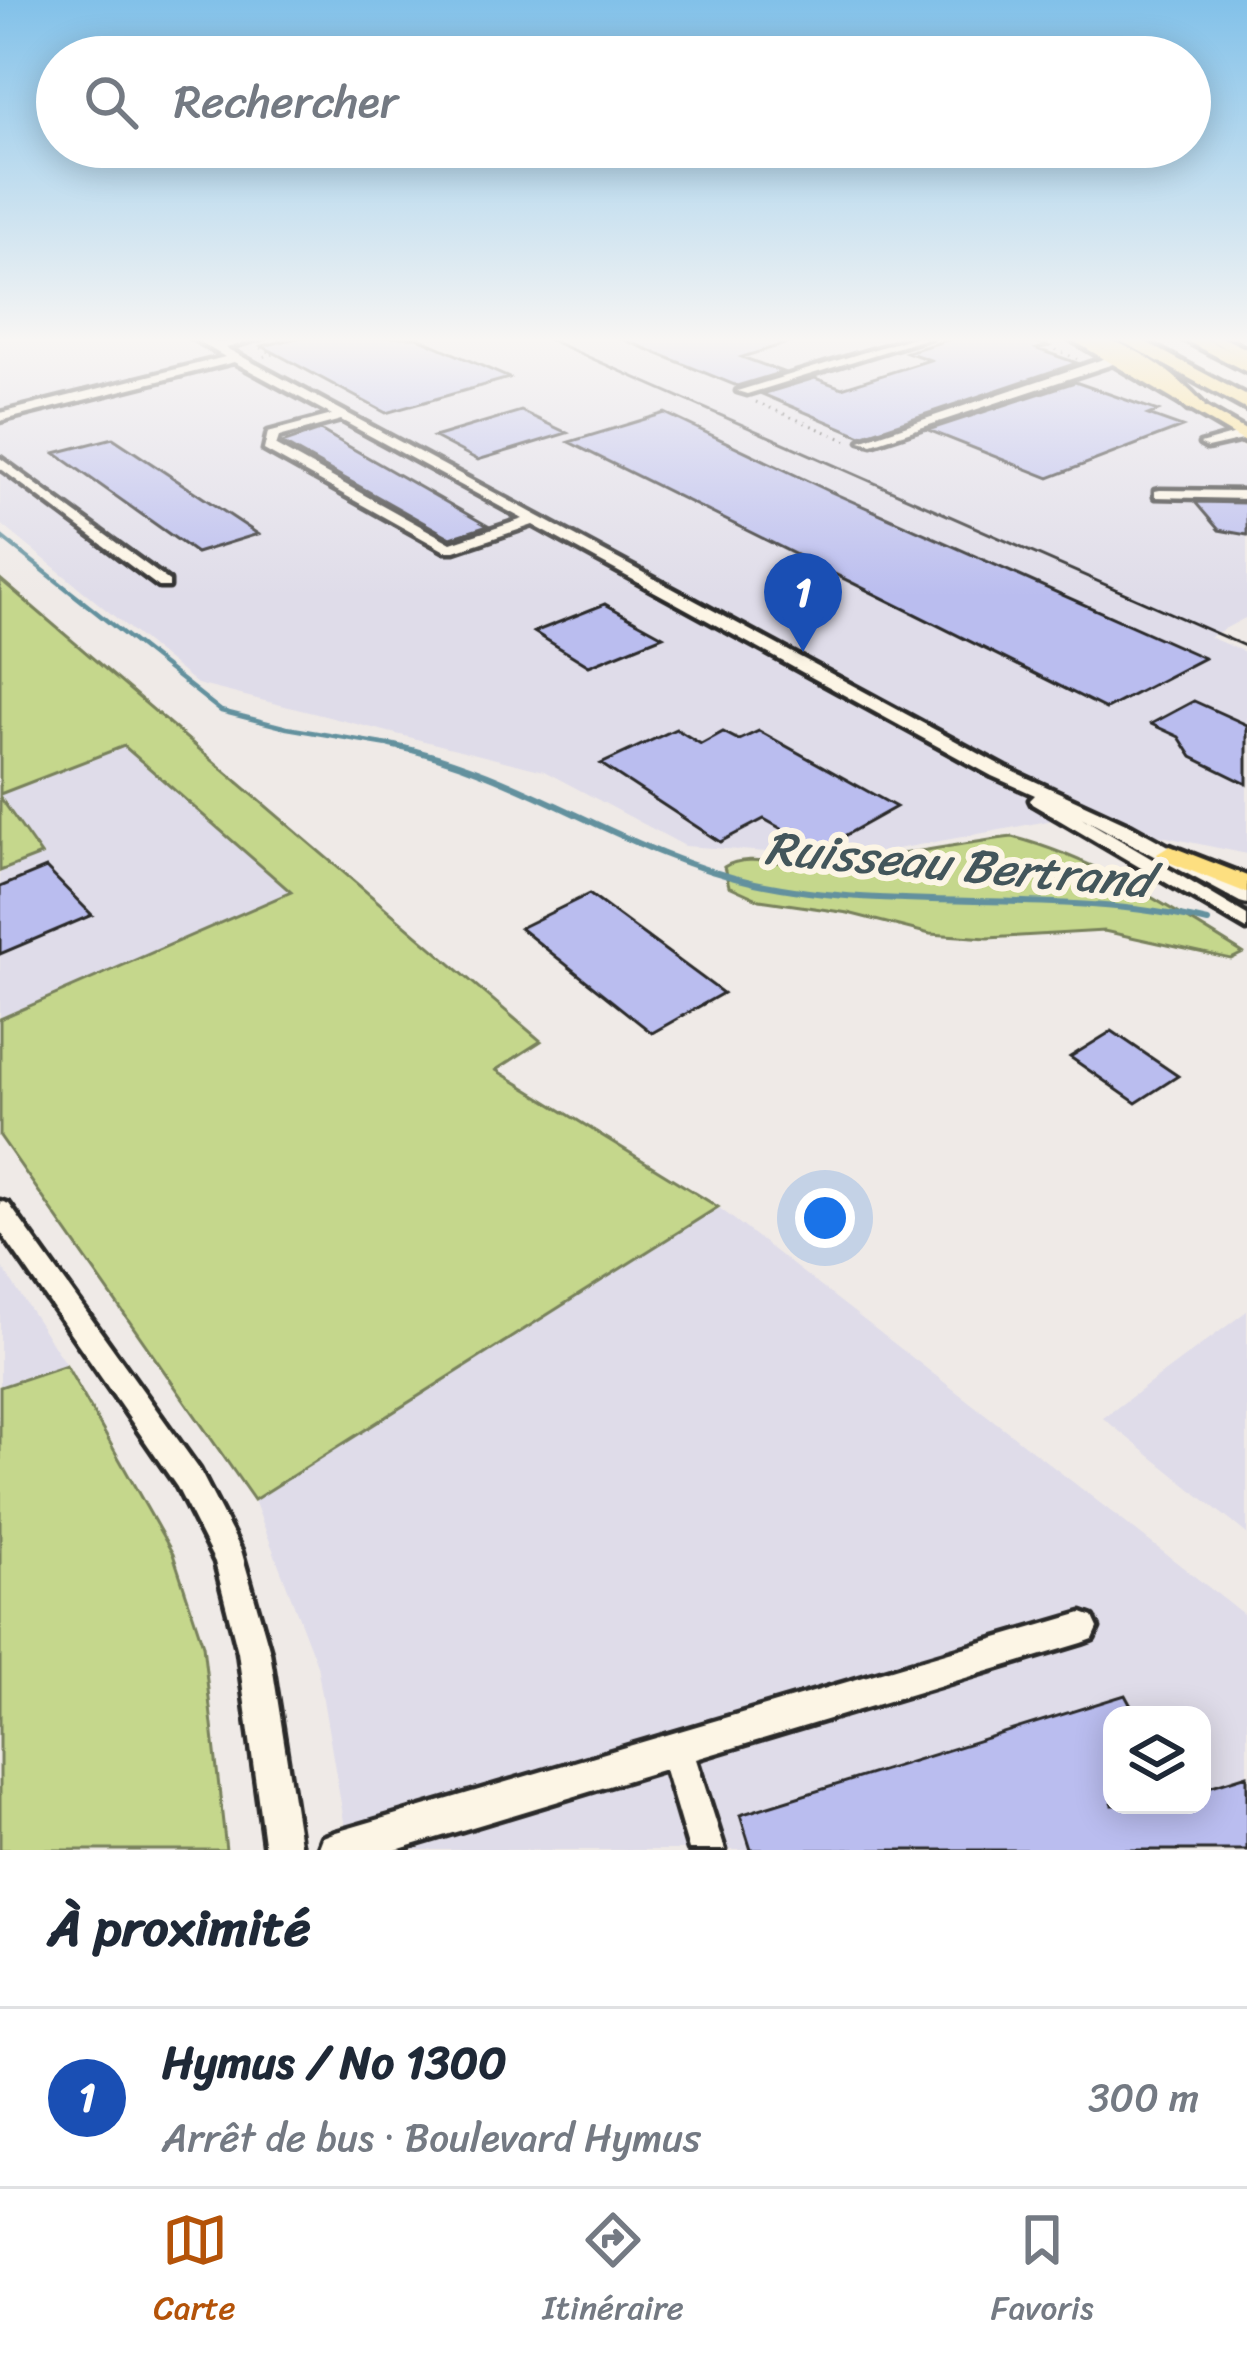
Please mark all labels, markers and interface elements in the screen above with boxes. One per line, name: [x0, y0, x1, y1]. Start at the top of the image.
search box: [36, 36, 1211, 168]
text: Rechercher: [174, 62, 398, 142]
icon: search: [78, 69, 144, 135]
pin: 1: [764, 553, 842, 652]
water label: Ruisseau Bertrand: [762, 805, 1166, 924]
your location: [795, 1188, 855, 1248]
map controls: [1103, 1706, 1211, 1814]
button: layers: [1103, 1706, 1211, 1814]
text: À proximité: [48, 1883, 310, 1973]
text: Hymus / No 1300: [162, 2023, 507, 2103]
text: 1: [79, 2063, 95, 2132]
text: 300 m: [1088, 2063, 1199, 2132]
text: Arrêt de bus · Boulevard Hymus: [162, 2103, 701, 2172]
tab: Carte: [154, 2207, 236, 2337]
tab: Itinéraire: [543, 2207, 684, 2337]
tab: Favoris: [991, 2207, 1093, 2337]

